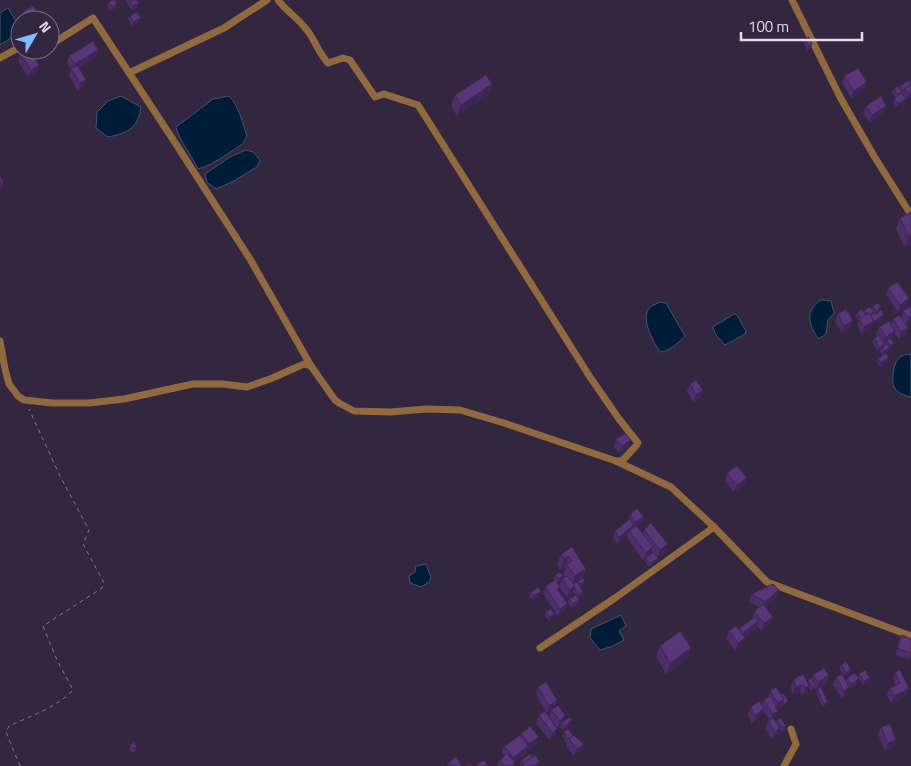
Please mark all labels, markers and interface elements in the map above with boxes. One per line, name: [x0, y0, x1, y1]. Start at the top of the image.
north arrow: [10, 10, 60, 60]
scale bar: [741, 10, 862, 42]
text: 100 m: [748, 15, 789, 38]
text: N: [34, 16, 57, 37]

